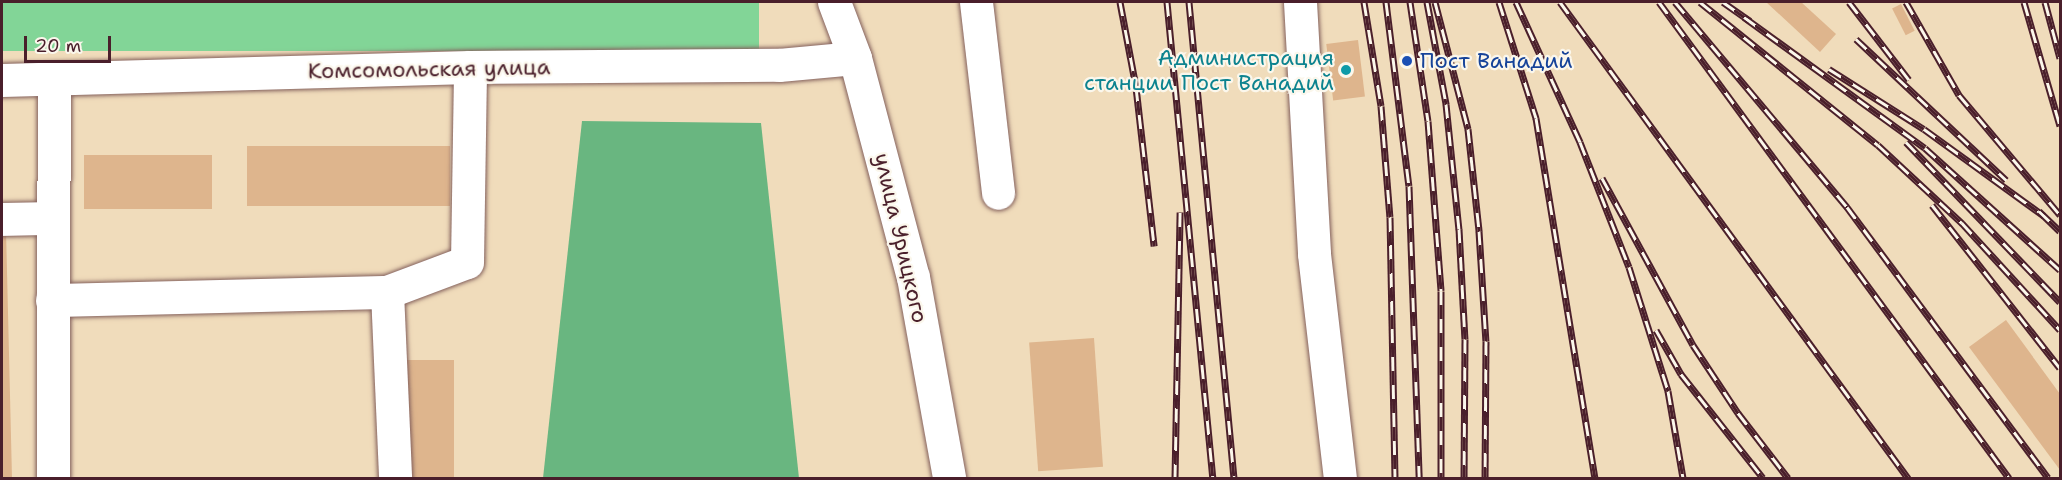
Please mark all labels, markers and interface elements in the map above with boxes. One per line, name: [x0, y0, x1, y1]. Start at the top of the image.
scale bar: [27, 24, 114, 62]
text: 20 m: [35, 34, 81, 58]
place label: Администрация станции Пост Ванадий: [1084, 44, 1334, 96]
place label: Пост Ванадий: [1420, 48, 1573, 74]
marker: Пост Ванадий: [1398, 52, 1416, 70]
street label: Комсомольская улица: [307, 54, 551, 84]
marker: Администрация станции Пост Ванадий: [1339, 63, 1353, 77]
street label: улица Урицкого: [869, 150, 933, 326]

